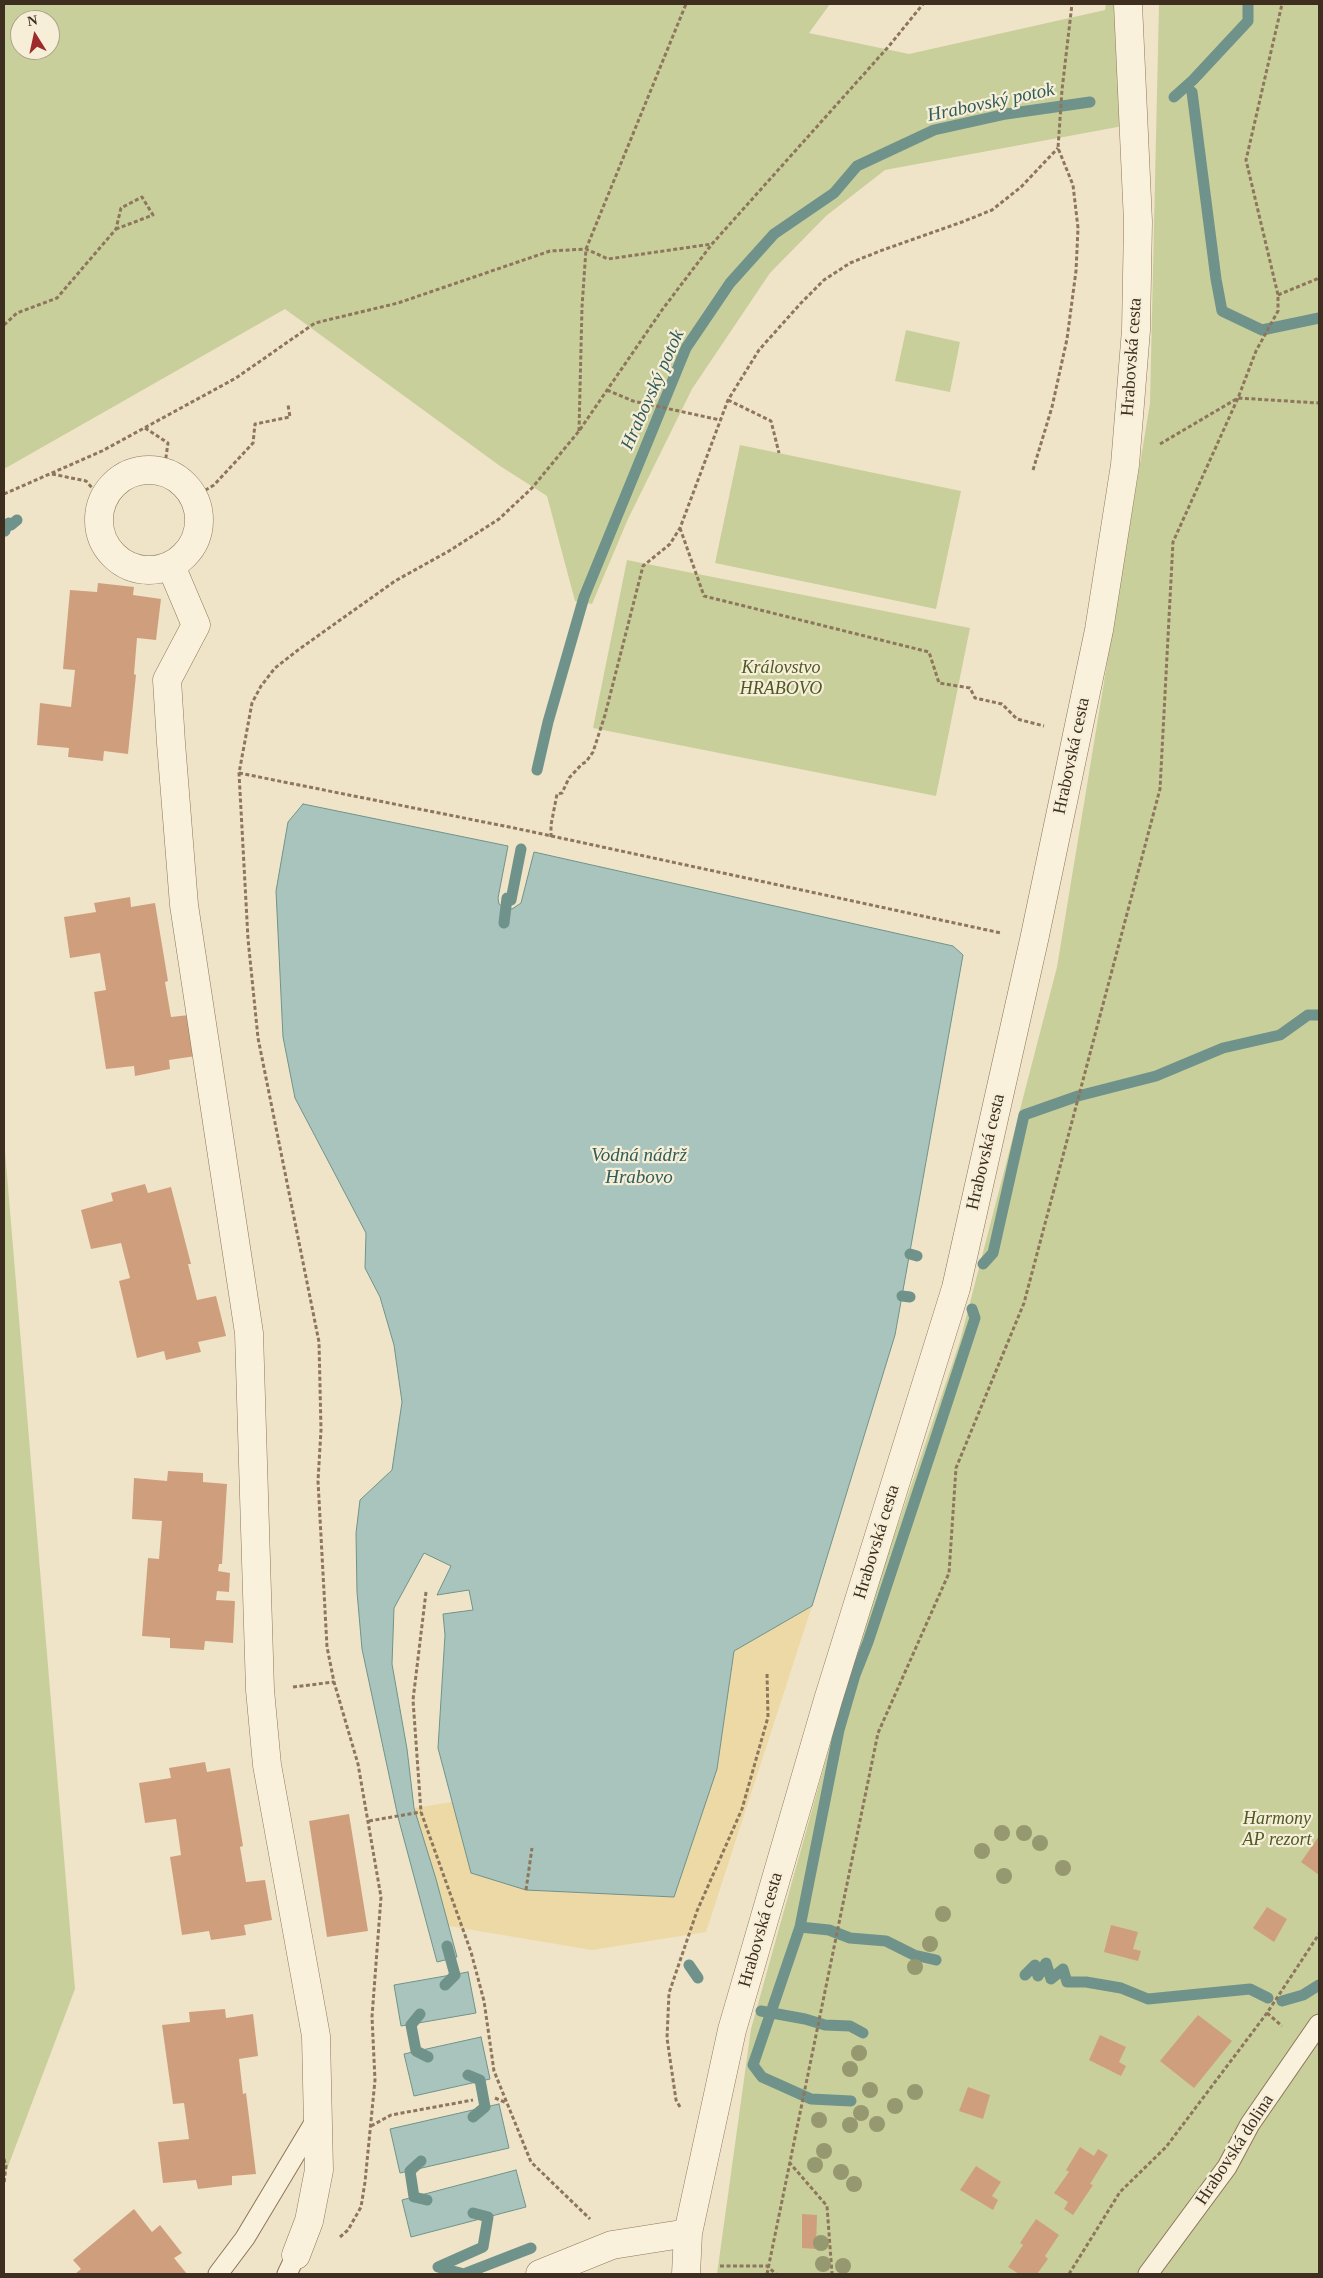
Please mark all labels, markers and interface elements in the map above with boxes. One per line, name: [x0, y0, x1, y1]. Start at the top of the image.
north arrow: [10, 10, 60, 60]
text: N: [26, 12, 39, 29]
water label: Hrabovský potok: [925, 78, 1057, 128]
street label: Hrabovská cesta: [1117, 297, 1147, 417]
water label: Hrabovský potok: [616, 326, 690, 454]
park label: Královstvo HRABOVO: [740, 657, 822, 700]
street label: Hrabovská cesta: [1049, 696, 1095, 816]
street label: Hrabovská cesta: [962, 1092, 1010, 1212]
water label: Vodná nádrž Hrabovo: [591, 1145, 687, 1189]
street label: Hrabovská cesta: [849, 1482, 905, 1602]
park label: Harmony AP rezort: [1243, 1808, 1311, 1850]
street label: Hrabovská cesta: [734, 1870, 788, 1990]
street label: Hrabovská dolina: [1191, 2091, 1279, 2209]

